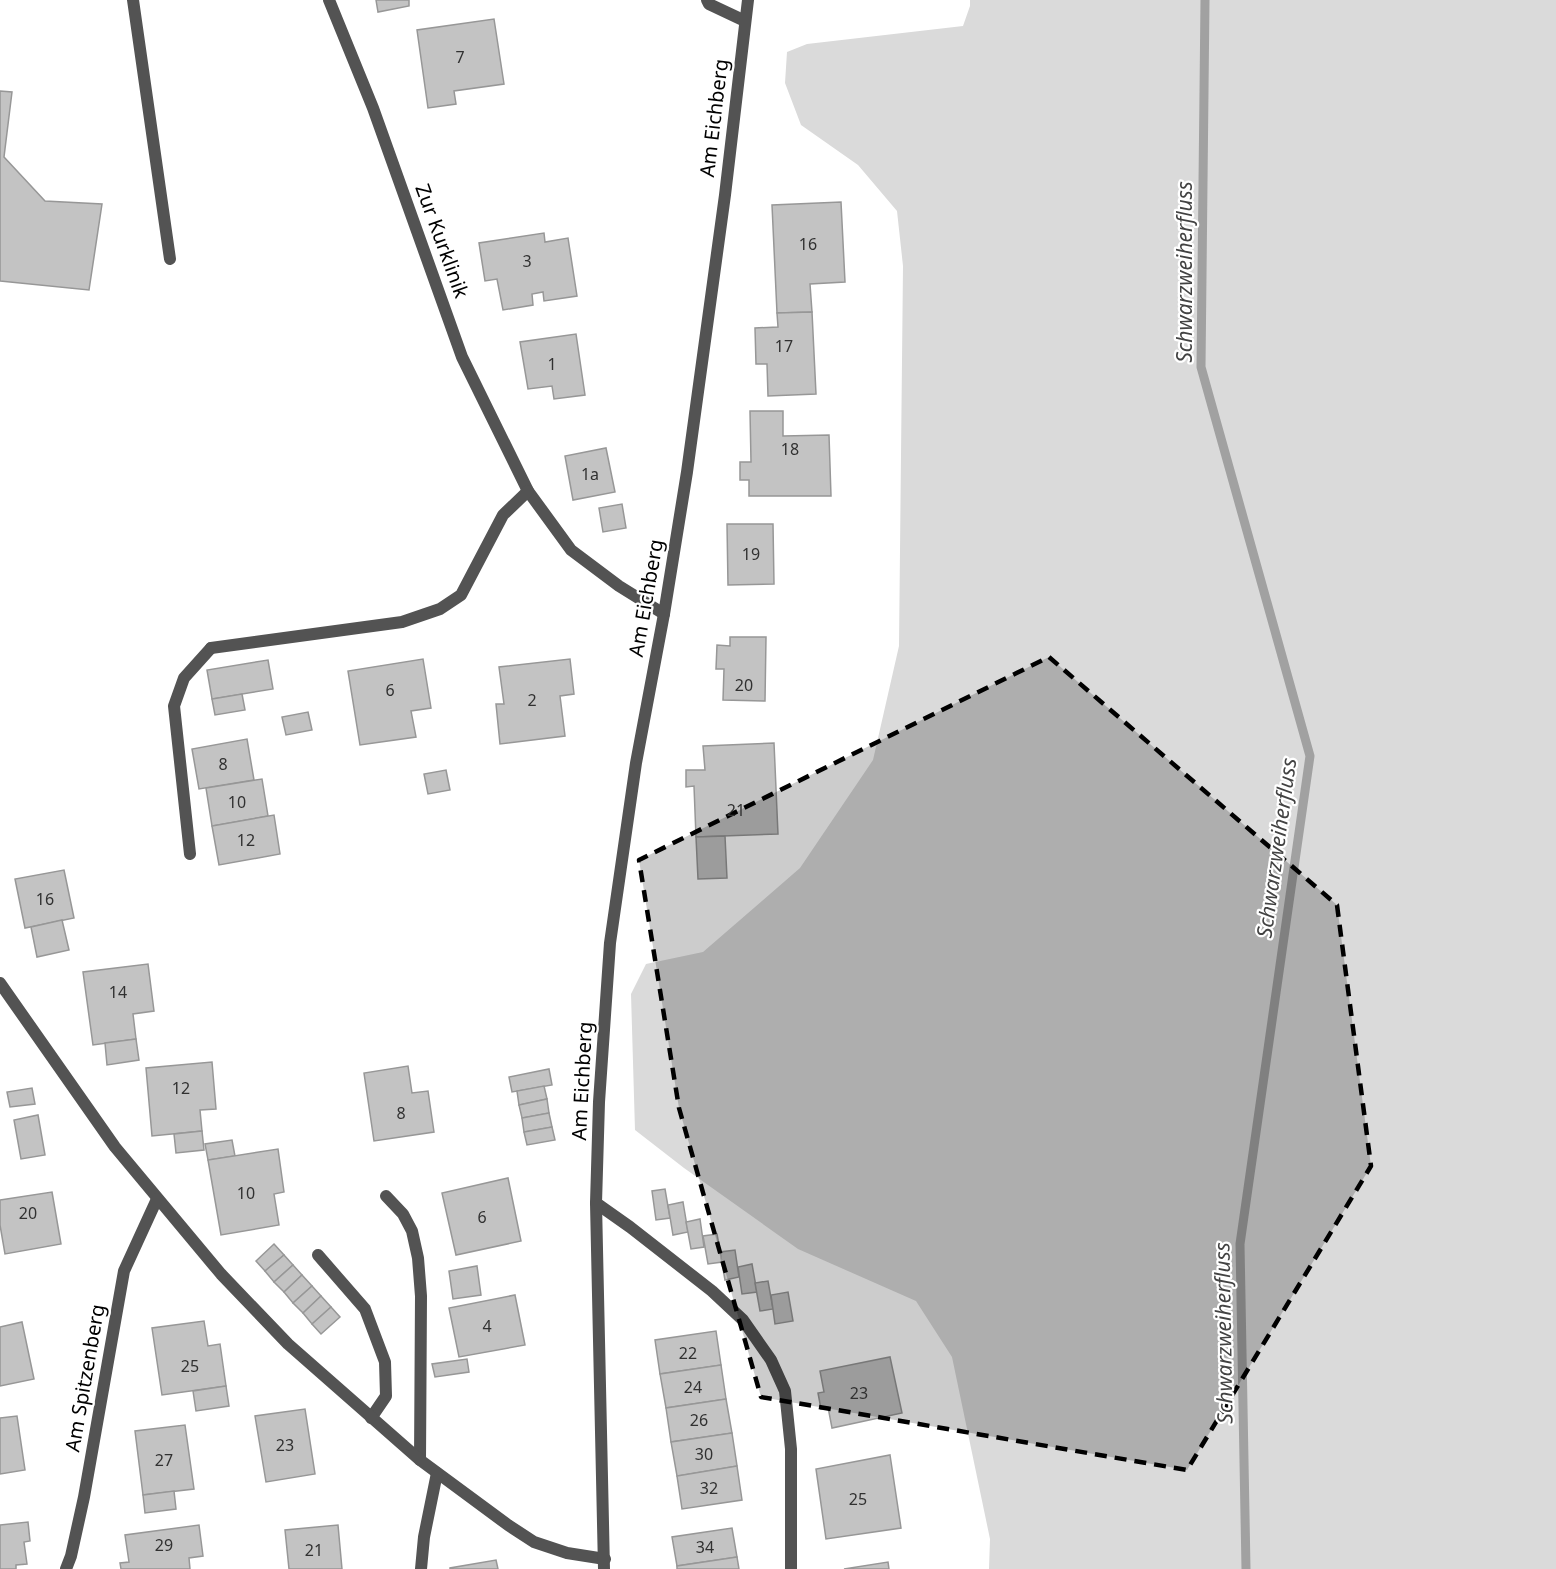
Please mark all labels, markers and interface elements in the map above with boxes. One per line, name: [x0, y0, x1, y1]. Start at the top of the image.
house number: 7: [455, 46, 465, 68]
street label: Am Eichberg: [693, 57, 734, 179]
street label: Zur Kurklinik: [409, 180, 476, 302]
water label: Schwarzweiherfluss: [1170, 181, 1198, 363]
house number: 16: [799, 233, 817, 255]
house number: 3: [522, 250, 532, 272]
house number: 17: [775, 335, 793, 357]
house number: 1: [547, 353, 557, 375]
house number: 18: [781, 438, 799, 460]
house number: 1a: [581, 463, 599, 485]
street label: Am Eichberg: [622, 537, 669, 659]
house number: 19: [742, 543, 760, 565]
house number: 20: [735, 674, 753, 696]
house number: 6: [385, 679, 395, 701]
house number: 2: [527, 689, 537, 711]
house number: 8: [218, 753, 228, 775]
water label: Schwarzweiherfluss: [1250, 756, 1303, 940]
house number: 10: [228, 791, 246, 813]
house number: 21: [727, 799, 745, 821]
house number: 12: [237, 829, 255, 851]
house number: 16: [36, 888, 54, 910]
house number: 14: [109, 981, 127, 1003]
street label: Am Eichberg: [565, 1021, 598, 1141]
house number: 12: [172, 1077, 190, 1099]
house number: 8: [396, 1102, 406, 1124]
house number: 10: [237, 1182, 255, 1204]
house number: 20: [19, 1202, 37, 1224]
house number: 6: [477, 1206, 487, 1228]
water label: Schwarzweiherfluss: [1207, 1242, 1239, 1424]
street label: Am Spitzenberg: [58, 1302, 111, 1454]
house number: 4: [482, 1315, 492, 1337]
house number: 22: [679, 1342, 697, 1364]
house number: 25: [181, 1355, 199, 1377]
house number: 24: [684, 1376, 702, 1398]
house number: 23: [850, 1382, 868, 1404]
house number: 26: [690, 1409, 708, 1431]
house number: 23: [276, 1434, 294, 1456]
house number: 30: [695, 1443, 713, 1465]
house number: 27: [155, 1449, 173, 1471]
house number: 32: [700, 1477, 718, 1499]
house number: 25: [849, 1488, 867, 1510]
house number: 29: [155, 1534, 173, 1556]
house number: 34: [696, 1536, 714, 1558]
house number: 21: [305, 1539, 323, 1561]

